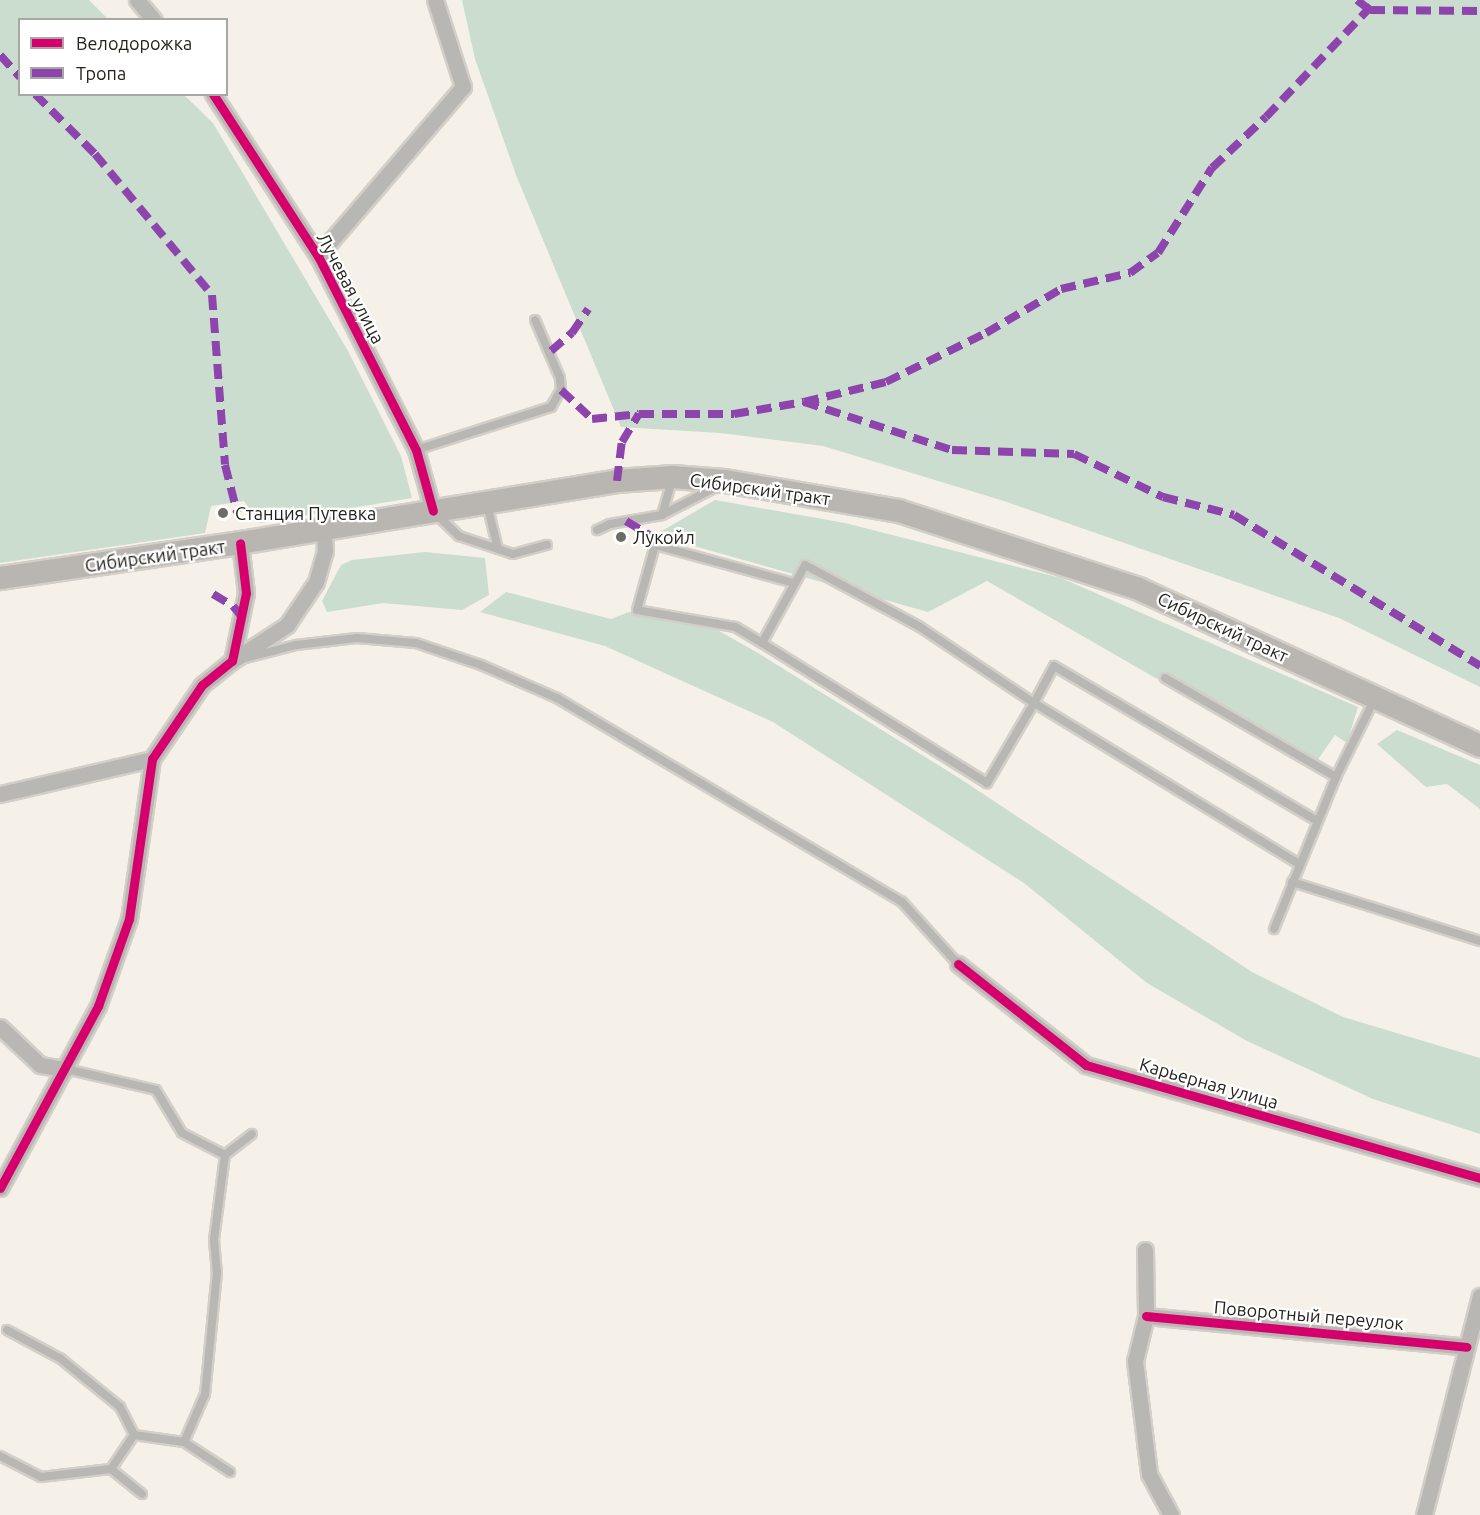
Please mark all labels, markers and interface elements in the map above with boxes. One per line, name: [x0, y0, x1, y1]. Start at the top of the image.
legend: [18, 18, 228, 96]
text: Велодорожка: [76, 33, 192, 53]
text: Тропа: [76, 63, 126, 83]
street label: Лучевая улица: [313, 229, 389, 347]
street label: Сибирский тракт: [688, 468, 832, 510]
place label: Станция Путевка: [235, 502, 376, 524]
marker: Станция Путевка: [216, 506, 230, 520]
place label: Лукойл: [633, 526, 695, 548]
marker: Лукойл: [614, 530, 628, 544]
street label: Сибирский тракт: [83, 535, 227, 577]
street label: Сибирский тракт: [1154, 587, 1292, 667]
street label: Карьерная улица: [1137, 1053, 1281, 1113]
street label: Поворотный переулок: [1213, 1296, 1405, 1334]

